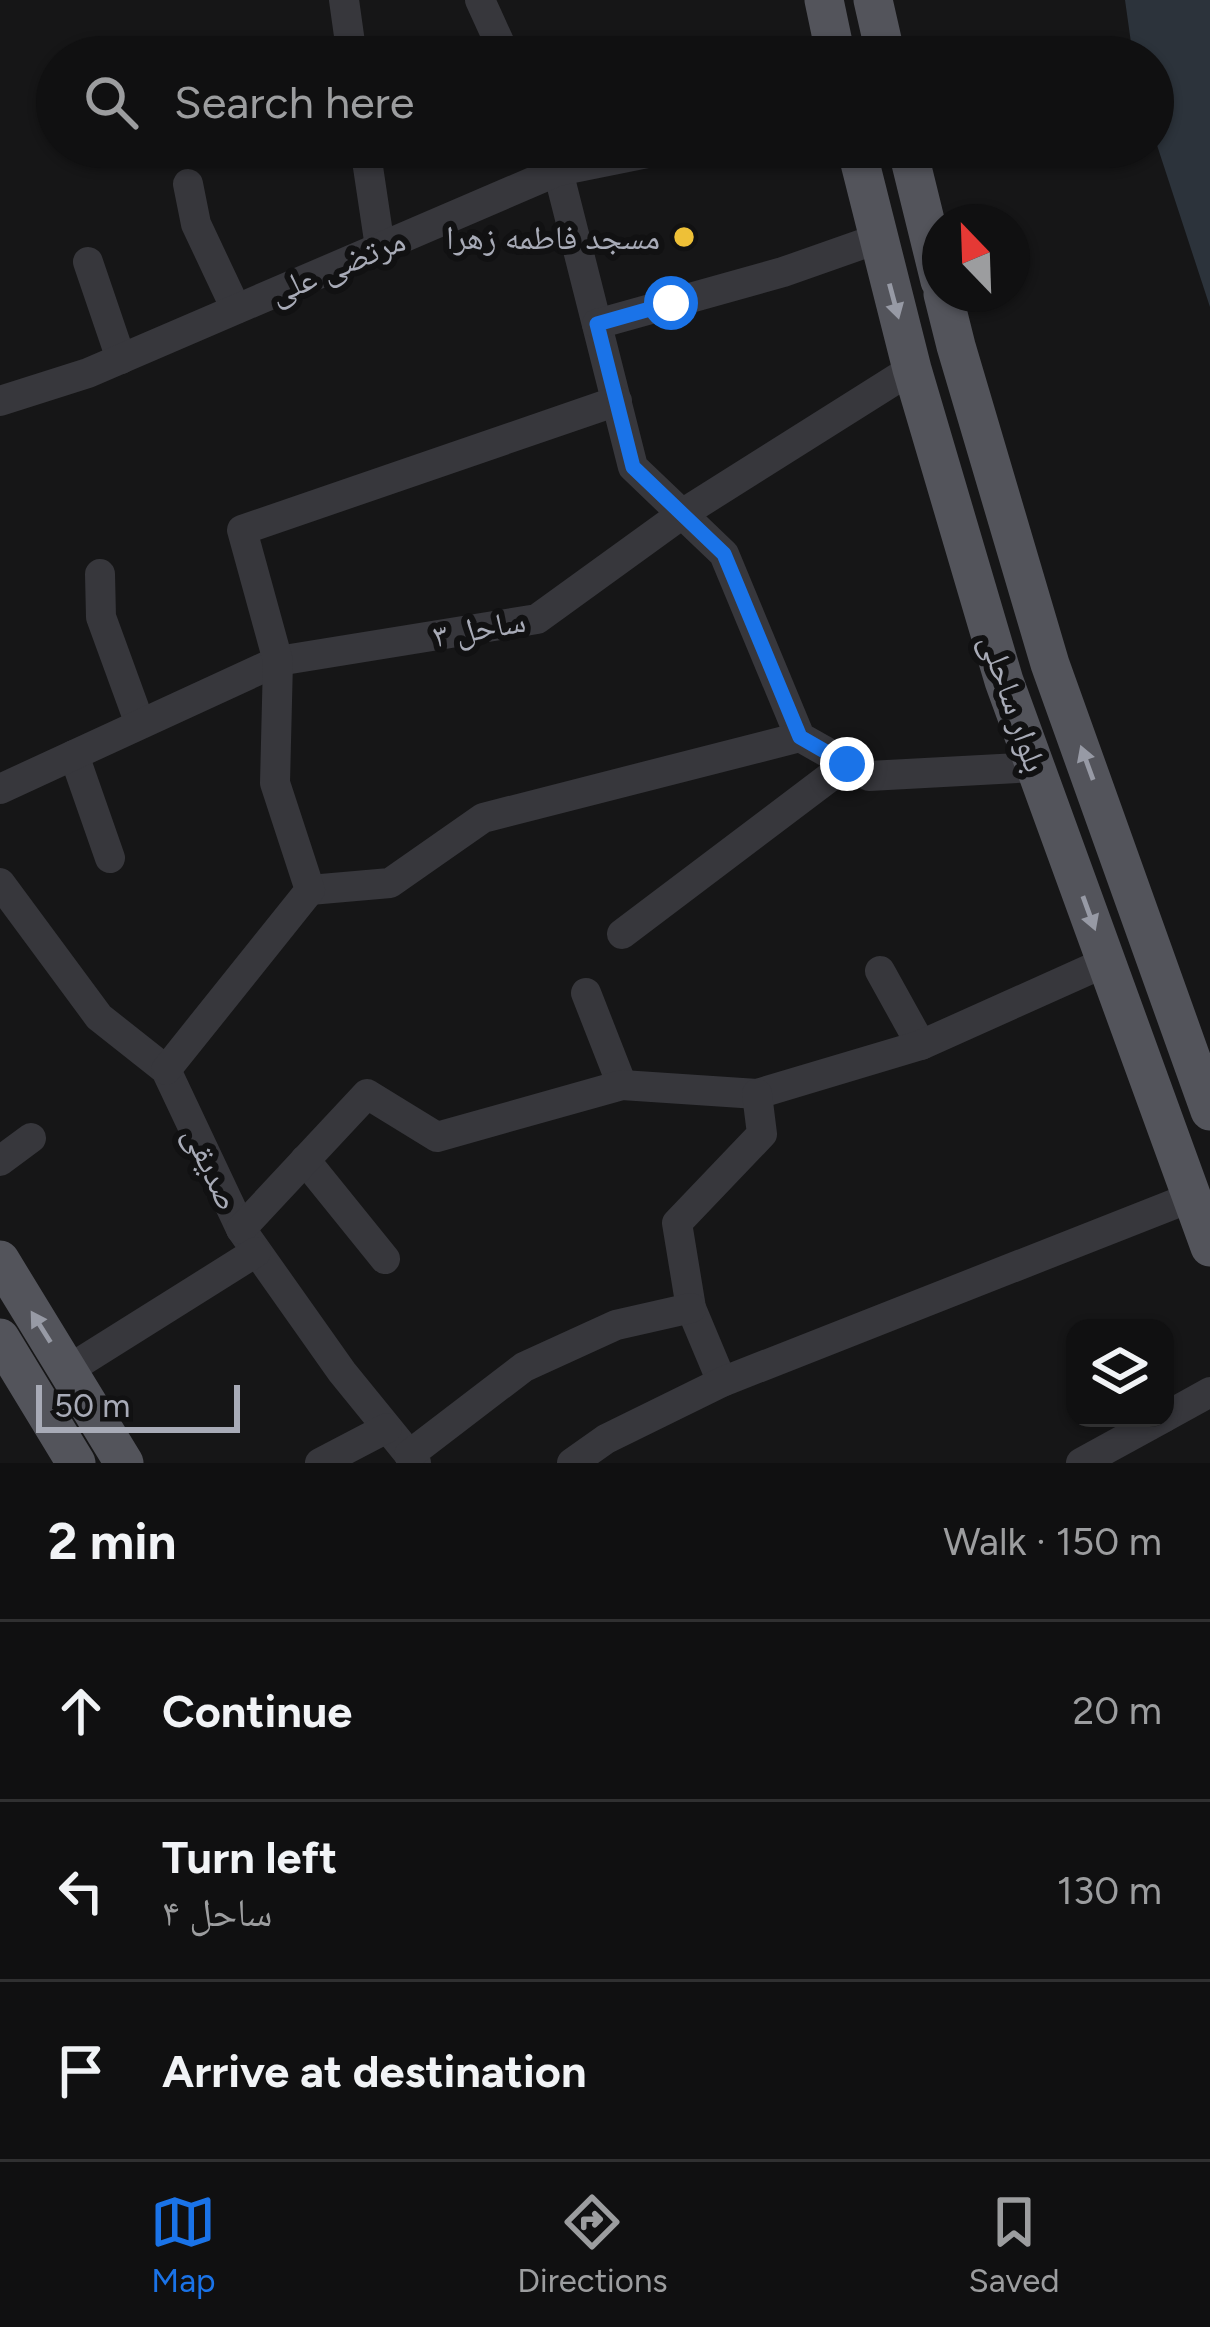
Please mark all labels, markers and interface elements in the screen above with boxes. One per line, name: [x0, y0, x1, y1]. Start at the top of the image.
search box: [36, 36, 1174, 168]
icon: search: [78, 69, 144, 135]
text: Search here: [174, 75, 414, 129]
north arrow: [922, 204, 1030, 312]
place label: مسجد فاطمه زهرا: [446, 218, 660, 257]
street label: مرتضی علی: [263, 220, 411, 313]
marker: مسجد فاطمه زهرا: [671, 224, 697, 250]
route start: [644, 276, 698, 330]
one-way arrow: [885, 283, 904, 320]
street label: ساحل ۳: [430, 601, 529, 656]
street label: بلوار ساحلی: [971, 629, 1056, 777]
route end: [820, 737, 874, 791]
one-way arrow: [1076, 745, 1095, 781]
one-way arrow: [1080, 895, 1099, 931]
street label: صدیقی: [175, 1120, 248, 1217]
one-way arrow: [31, 1310, 52, 1344]
map controls: [1066, 1319, 1174, 1427]
button: layers: [1066, 1319, 1174, 1427]
scale bar: [36, 1379, 240, 1432]
text: 50 m: [54, 1386, 130, 1425]
text: 2 min: [48, 1511, 176, 1572]
text: Walk · 150 m: [943, 1518, 1162, 1565]
icon: ahead: [48, 1678, 114, 1744]
text: Continue: [162, 1684, 352, 1738]
text: 20 m: [1072, 1687, 1162, 1734]
text: Turn left: [162, 1830, 337, 1884]
icon: left: [48, 1858, 114, 1924]
text: 130 m: [1057, 1867, 1162, 1914]
text: ساحل ۴: [162, 1889, 273, 1936]
icon: arrive: [48, 2038, 114, 2104]
text: Arrive at destination: [162, 2044, 586, 2098]
tab: Map: [150, 2189, 216, 2300]
tab: Directions: [517, 2189, 668, 2300]
tab: Saved: [969, 2189, 1060, 2300]

